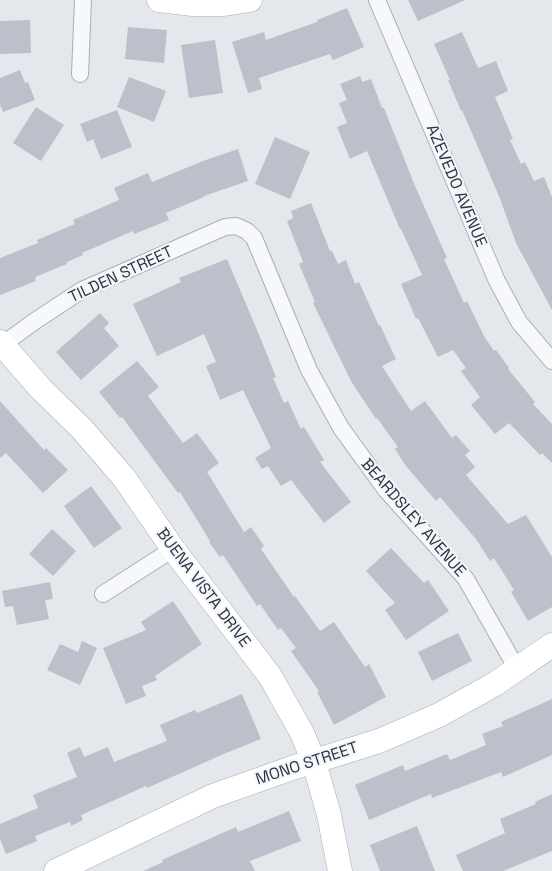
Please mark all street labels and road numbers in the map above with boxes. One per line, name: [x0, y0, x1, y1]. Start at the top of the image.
street label: AZEVEDO AVENUE: [422, 122, 490, 250]
street label: TILDEN STREET: [66, 242, 176, 308]
street label: BEARDSLEY AVENUE: [356, 455, 470, 581]
street label: BUENA VISTA DRIVE: [152, 525, 254, 651]
street label: MONO STREET: [254, 738, 360, 790]

